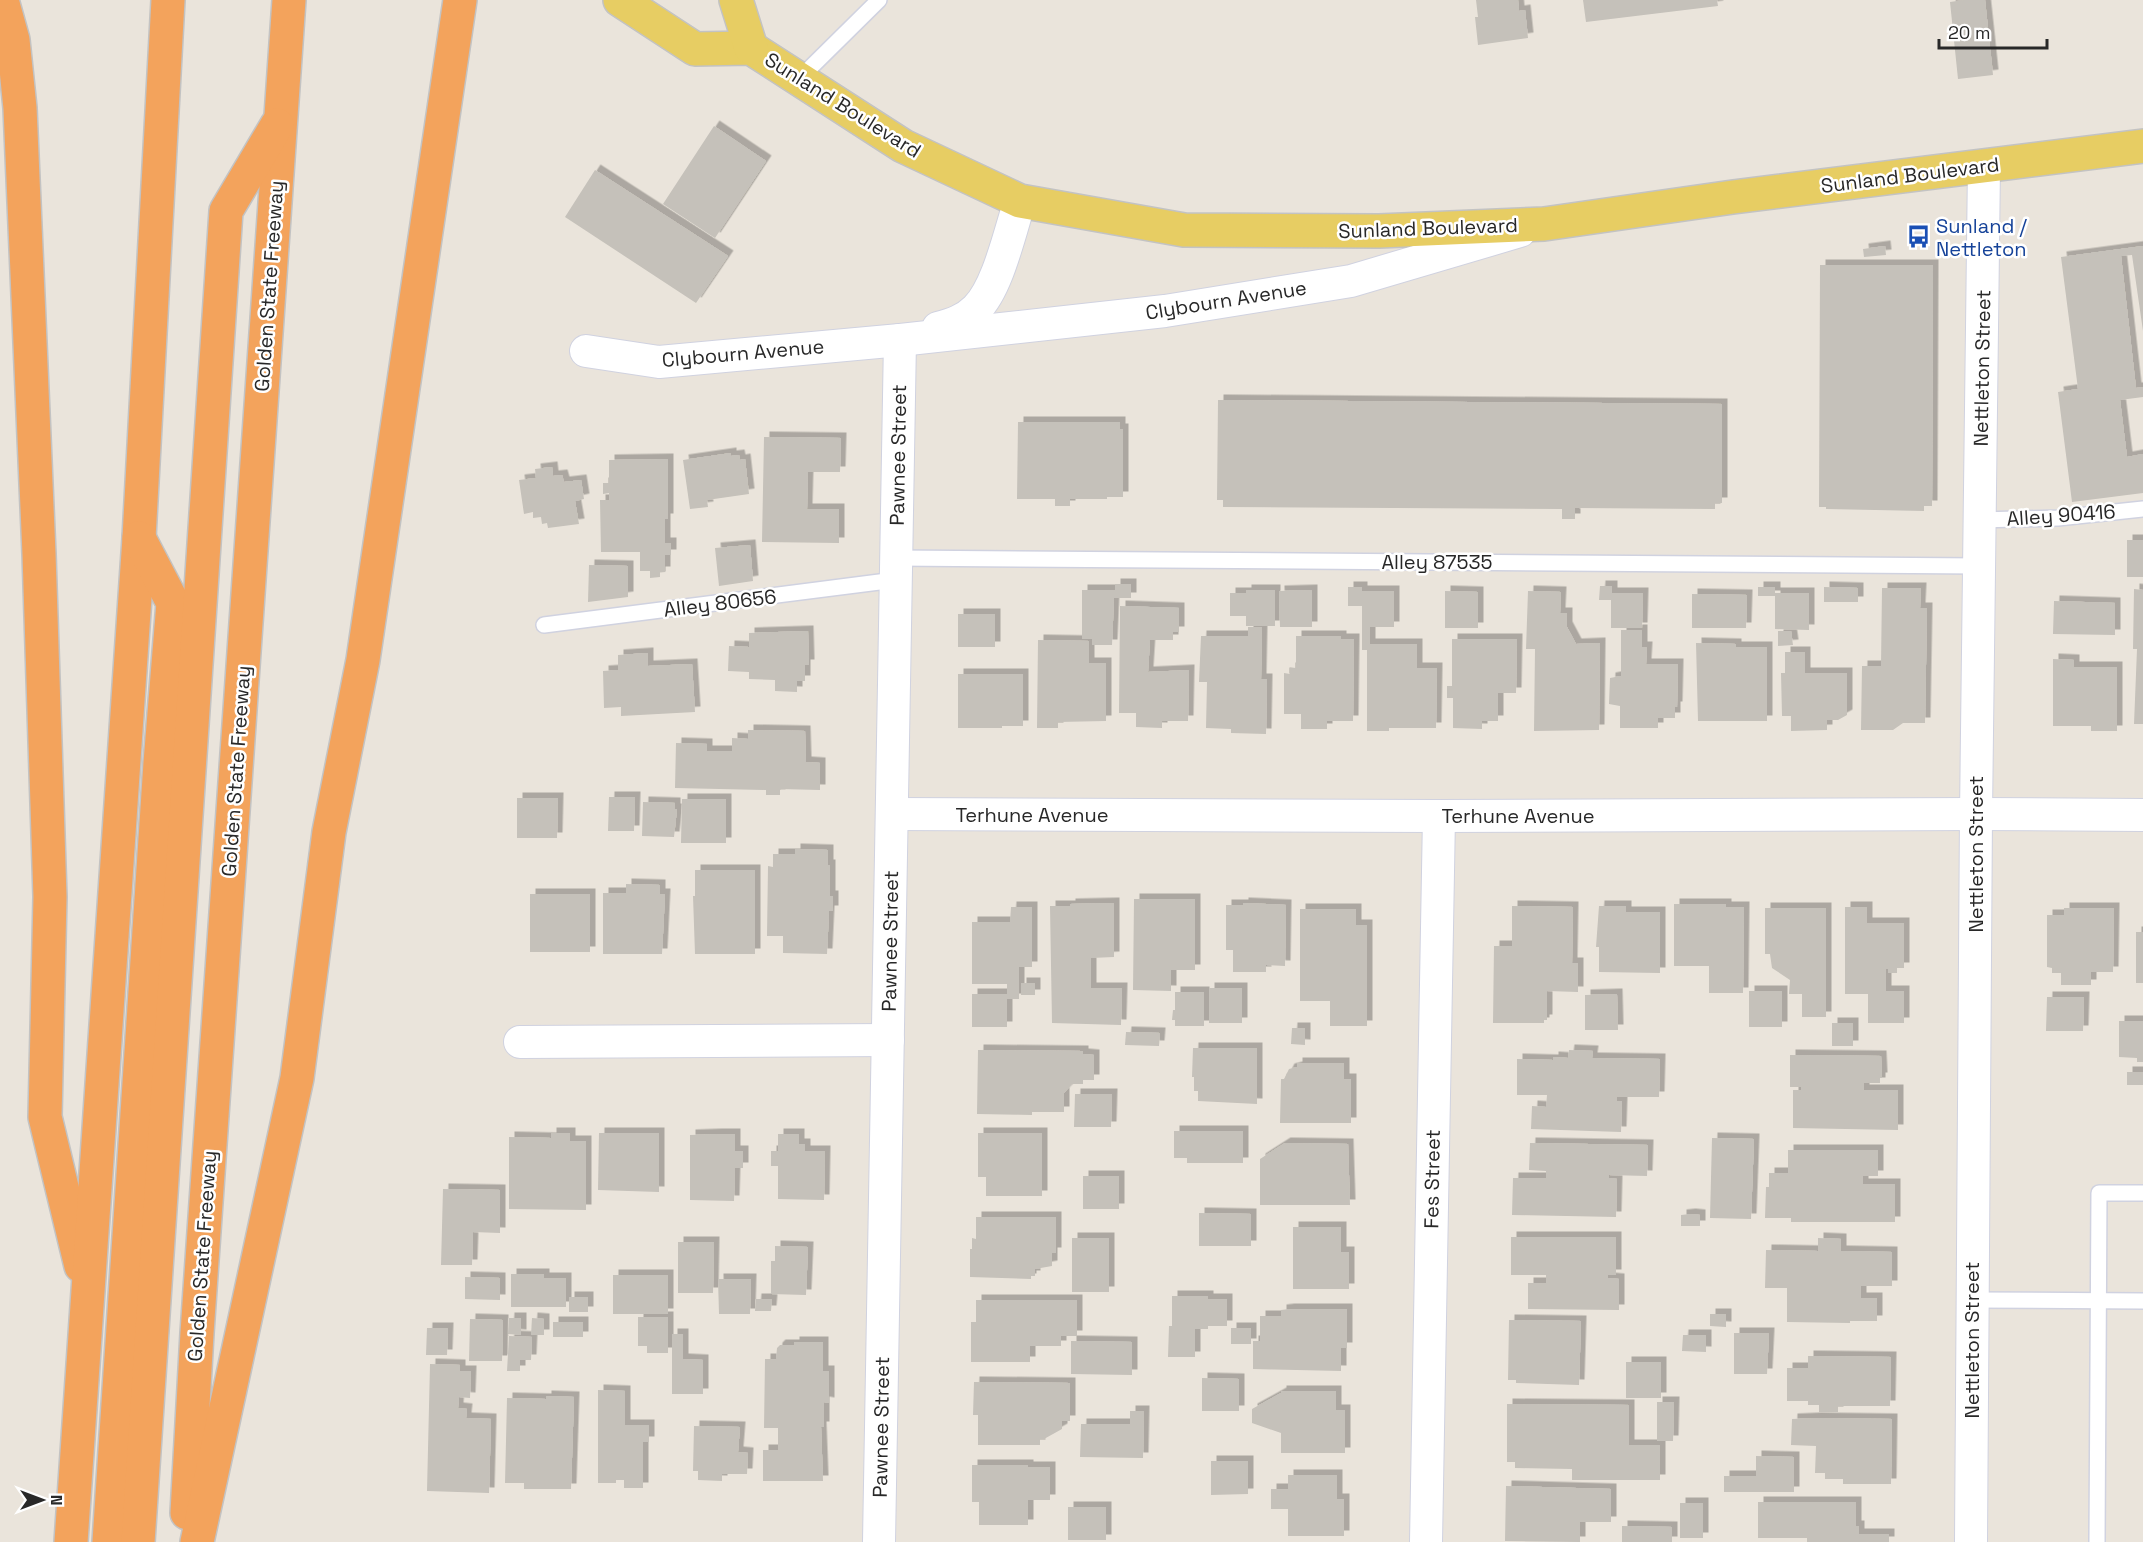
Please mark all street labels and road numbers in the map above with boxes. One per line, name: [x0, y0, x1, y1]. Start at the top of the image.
street label: Sunland Boulevard: [760, 46, 926, 164]
street label: Sunland Boulevard: [1819, 151, 2001, 199]
street label: Golden State Freeway: [249, 180, 289, 392]
street label: Sunland Boulevard: [1338, 212, 1518, 244]
street label: Clybourn Avenue: [1144, 274, 1308, 326]
street label: Nettleton Street: [1968, 289, 1996, 447]
street label: Clybourn Avenue: [661, 333, 825, 373]
street label: Pawnee Street: [884, 384, 912, 526]
street label: Alley 90416: [2006, 498, 2116, 532]
street label: Alley 87535: [1381, 549, 1493, 575]
street label: Alley 80656: [662, 583, 778, 623]
street label: Golden State Freeway: [216, 665, 256, 877]
street label: Nettleton Street: [1963, 776, 1989, 932]
street label: Terhune Avenue: [955, 802, 1109, 828]
street label: Terhune Avenue: [1441, 803, 1595, 829]
street label: Pawnee Street: [876, 870, 904, 1012]
street label: Fes Street: [1418, 1129, 1446, 1229]
street label: Golden State Freeway: [182, 1150, 222, 1362]
street label: Nettleton Street: [1959, 1262, 1985, 1418]
street label: Pawnee Street: [867, 1356, 895, 1498]

